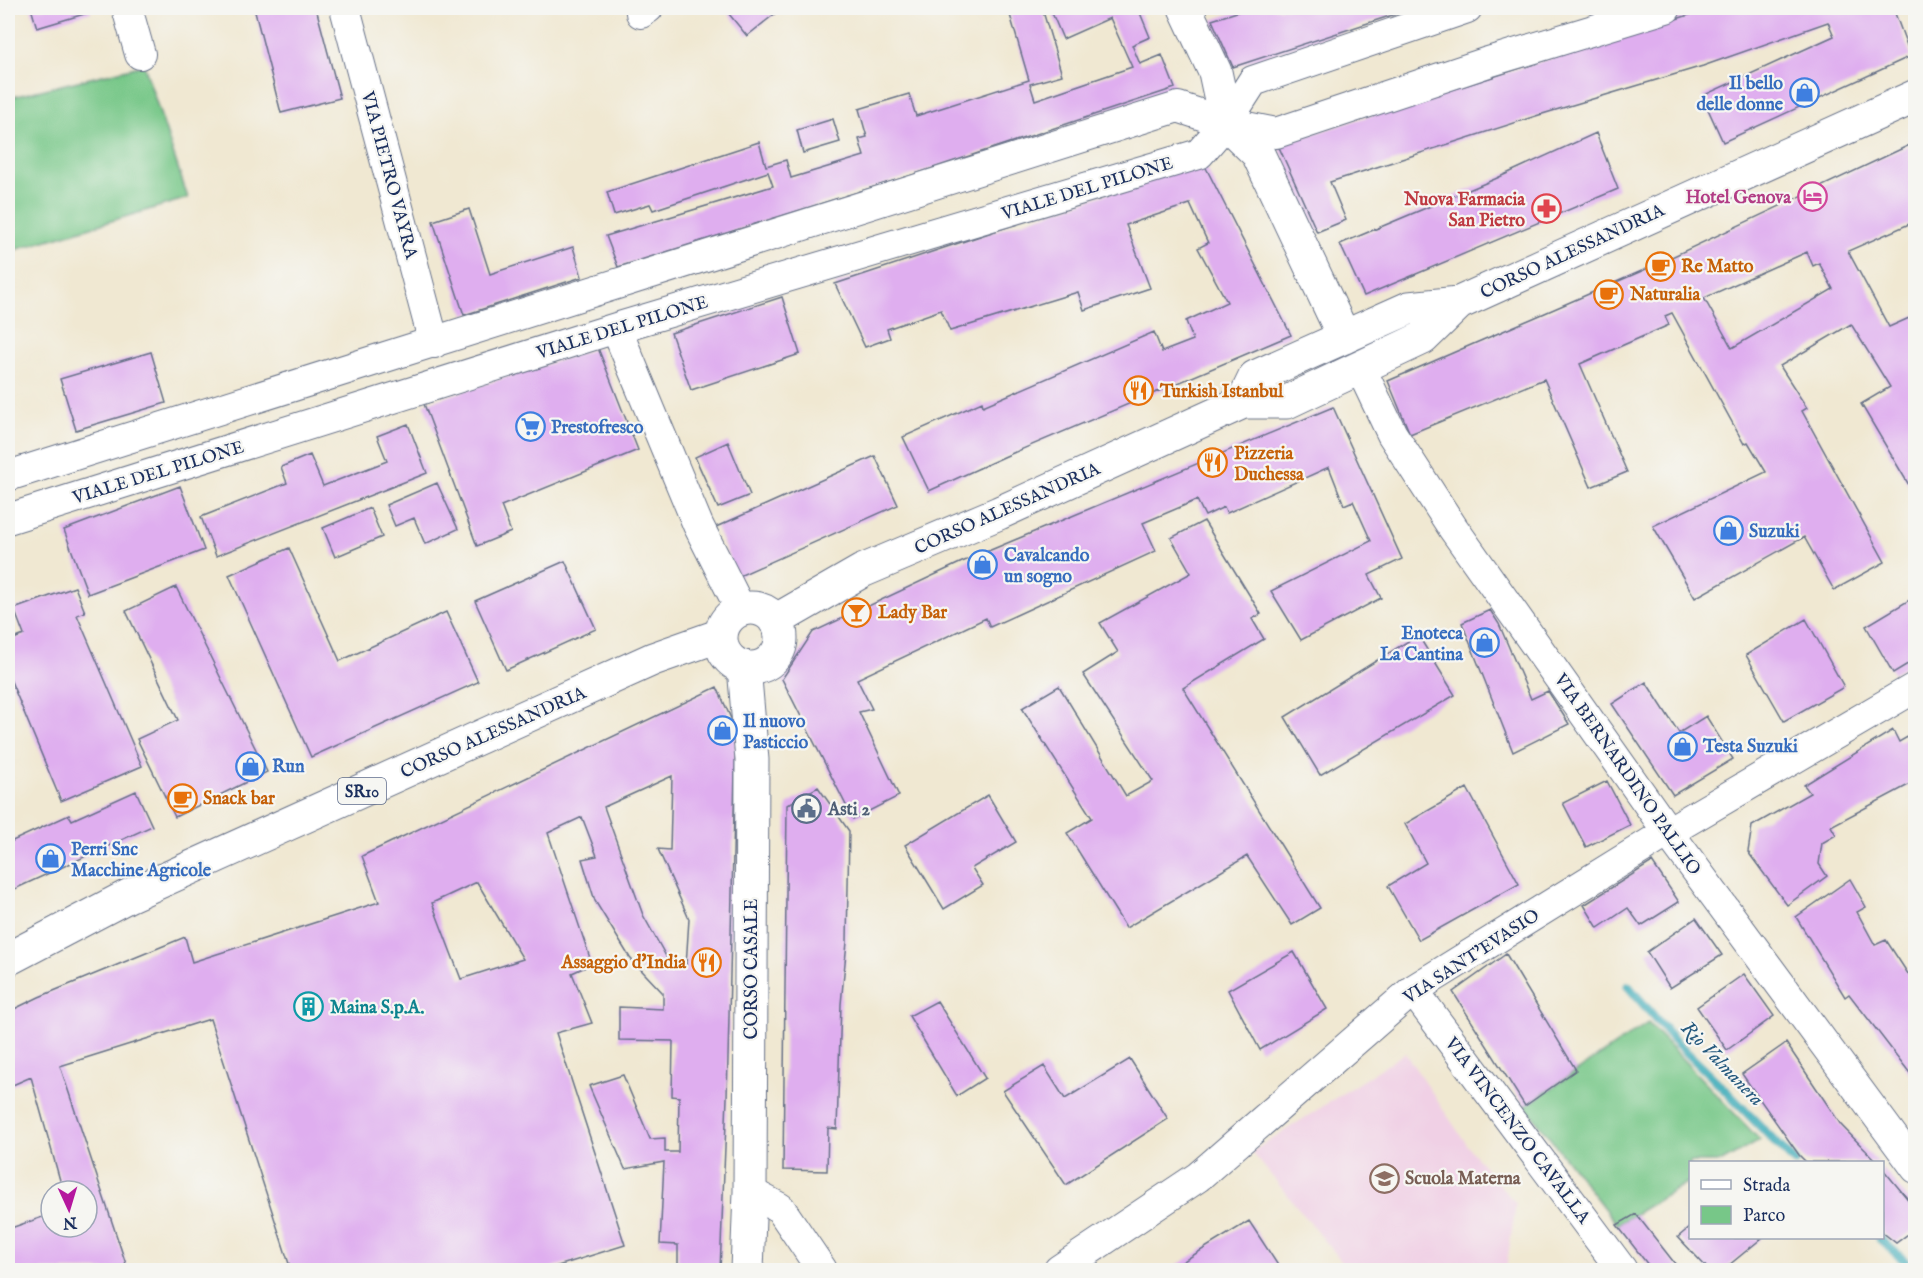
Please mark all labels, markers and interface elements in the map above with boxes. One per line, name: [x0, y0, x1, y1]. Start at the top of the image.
place label: Il bello delle donne: [1696, 73, 1784, 117]
shop icon: Il bello delle donne: [1788, 77, 1820, 109]
street label: VIA PIETRO VAYRA: [355, 88, 422, 263]
street label: VIALE DEL PILONE: [998, 152, 1176, 227]
hotel icon: Hotel Genova: [1796, 181, 1828, 213]
place label: Hotel Genova: [1685, 187, 1792, 210]
place label: Nuova Farmacia San Pietro: [1403, 189, 1526, 233]
pharmacy icon: Nuova Farmacia San Pietro: [1530, 193, 1562, 225]
street label: CORSO ALESSANDRIA: [1477, 199, 1669, 305]
cafe icon: Re Matto: [1644, 250, 1676, 282]
place label: Re Matto: [1681, 256, 1754, 279]
cafe icon: Naturalia: [1593, 278, 1625, 310]
place label: Naturalia: [1629, 284, 1701, 307]
street label: VIALE DEL PILONE: [533, 291, 711, 366]
restaurant icon: Turkish Istanbul: [1123, 375, 1155, 407]
place label: Turkish Istanbul: [1159, 381, 1284, 404]
supermarket icon: Prestofresco: [514, 411, 546, 443]
place label: Prestofresco: [551, 417, 644, 440]
street label: VIALE DEL PILONE: [69, 436, 247, 511]
place label: Pizzeria Duchessa: [1234, 443, 1305, 487]
restaurant icon: Pizzeria Duchessa: [1197, 447, 1229, 479]
street label: CORSO ALESSANDRIA: [911, 458, 1105, 561]
shop icon: Suzuki: [1712, 515, 1744, 547]
place label: Suzuki: [1749, 521, 1800, 544]
place label: Cavalcando un sogno: [1004, 545, 1090, 589]
shop icon: Cavalcando un sogno: [967, 549, 999, 581]
bar icon: Lady Bar: [841, 596, 873, 628]
place label: Lady Bar: [878, 602, 948, 625]
place label: Enoteca La Cantina: [1380, 623, 1464, 667]
shop icon: Enoteca La Cantina: [1468, 627, 1500, 659]
street label: VIA BERNARDINO PALLIO: [1548, 669, 1705, 880]
street label: CORSO ALESSANDRIA: [397, 682, 591, 785]
place label: Il nuovo Pasticcio: [743, 711, 808, 755]
shop icon: Il nuovo Pasticcio: [706, 715, 738, 747]
shop icon: Testa Suzuki: [1666, 730, 1698, 762]
place label: Testa Suzuki: [1702, 736, 1798, 759]
shop icon: Run: [235, 750, 267, 782]
place label: Run: [272, 756, 305, 779]
road number: SR10: [338, 778, 386, 804]
cafe icon: Snack bar: [166, 782, 198, 814]
place label: Snack bar: [203, 788, 275, 811]
public building icon: Asti 2: [791, 793, 823, 825]
place label: Asti 2: [827, 799, 870, 822]
place label: Perri Snc Macchine Agricole: [71, 839, 212, 883]
shop icon: Perri Snc Macchine Agricole: [34, 843, 66, 875]
street label: CORSO CASALE: [741, 899, 764, 1039]
street label: VIA SANT'EVASIO: [1399, 905, 1544, 1010]
restaurant icon: Assaggio d'India: [691, 946, 723, 978]
place label: Assaggio d'India: [560, 952, 687, 975]
building icon: Maina S.p.A.: [293, 991, 325, 1023]
place label: Maina S.p.A.: [330, 997, 424, 1020]
water label: Rio Valmanera: [1675, 1016, 1769, 1112]
street label: VIA VINCENZO CAVALLA: [1438, 1032, 1595, 1229]
legend: [1689, 1161, 1884, 1239]
school or university icon: Scuola Materna: [1368, 1162, 1400, 1194]
place label: Scuola Materna: [1405, 1168, 1522, 1191]
text: Strada: [1743, 1175, 1790, 1198]
north arrow: [39, 1179, 99, 1239]
text: Parco: [1743, 1205, 1785, 1228]
text: N: [62, 1211, 79, 1232]

